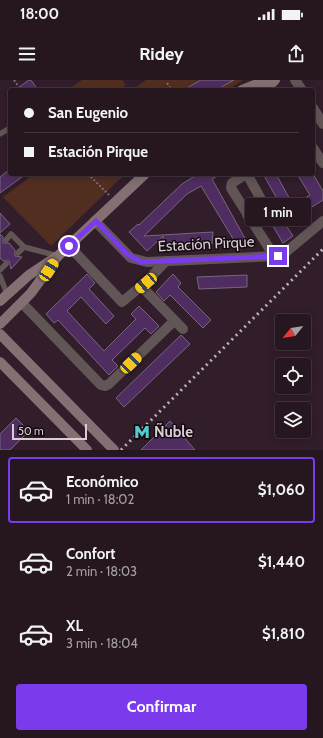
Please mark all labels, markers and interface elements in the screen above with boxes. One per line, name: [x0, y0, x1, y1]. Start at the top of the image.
text: 18:00: [20, 5, 59, 23]
icon: menu: [16, 43, 38, 65]
text: Ridey: [139, 43, 184, 65]
icon: share: [285, 43, 307, 65]
text: San Eugenio: [48, 104, 128, 122]
text: Estación Pirque: [48, 143, 148, 161]
callout: 1 min: [245, 198, 311, 226]
text: 1 min: [263, 204, 293, 220]
street label: Estación Pirque: [157, 232, 255, 256]
route start: [60, 237, 78, 255]
route end: [269, 247, 287, 265]
car: [37, 257, 61, 283]
car: [133, 271, 159, 295]
north arrow: [275, 314, 311, 350]
map controls: [275, 314, 311, 438]
car: [118, 350, 144, 376]
button: locate: [275, 358, 311, 394]
button: layers: [275, 402, 311, 438]
scale bar: [12, 422, 87, 441]
metro station icon: Ñuble: [133, 423, 151, 441]
place label: Ñuble: [154, 423, 193, 441]
text: 50 m: [18, 424, 44, 438]
icon: car: [18, 472, 54, 508]
text: Económico: [66, 473, 138, 491]
text: $1,060: [258, 481, 305, 499]
text: 1 min · 18:02: [66, 491, 134, 507]
icon: car: [18, 544, 54, 580]
text: Confort: [66, 545, 115, 563]
text: $1,440: [258, 553, 305, 571]
text: 2 min · 18:03: [66, 563, 137, 579]
icon: car: [18, 616, 54, 652]
text: XL: [66, 617, 83, 635]
text: $1,810: [262, 625, 305, 643]
text: 3 min · 18:04: [66, 635, 138, 651]
button: Confirmar: [16, 684, 307, 730]

